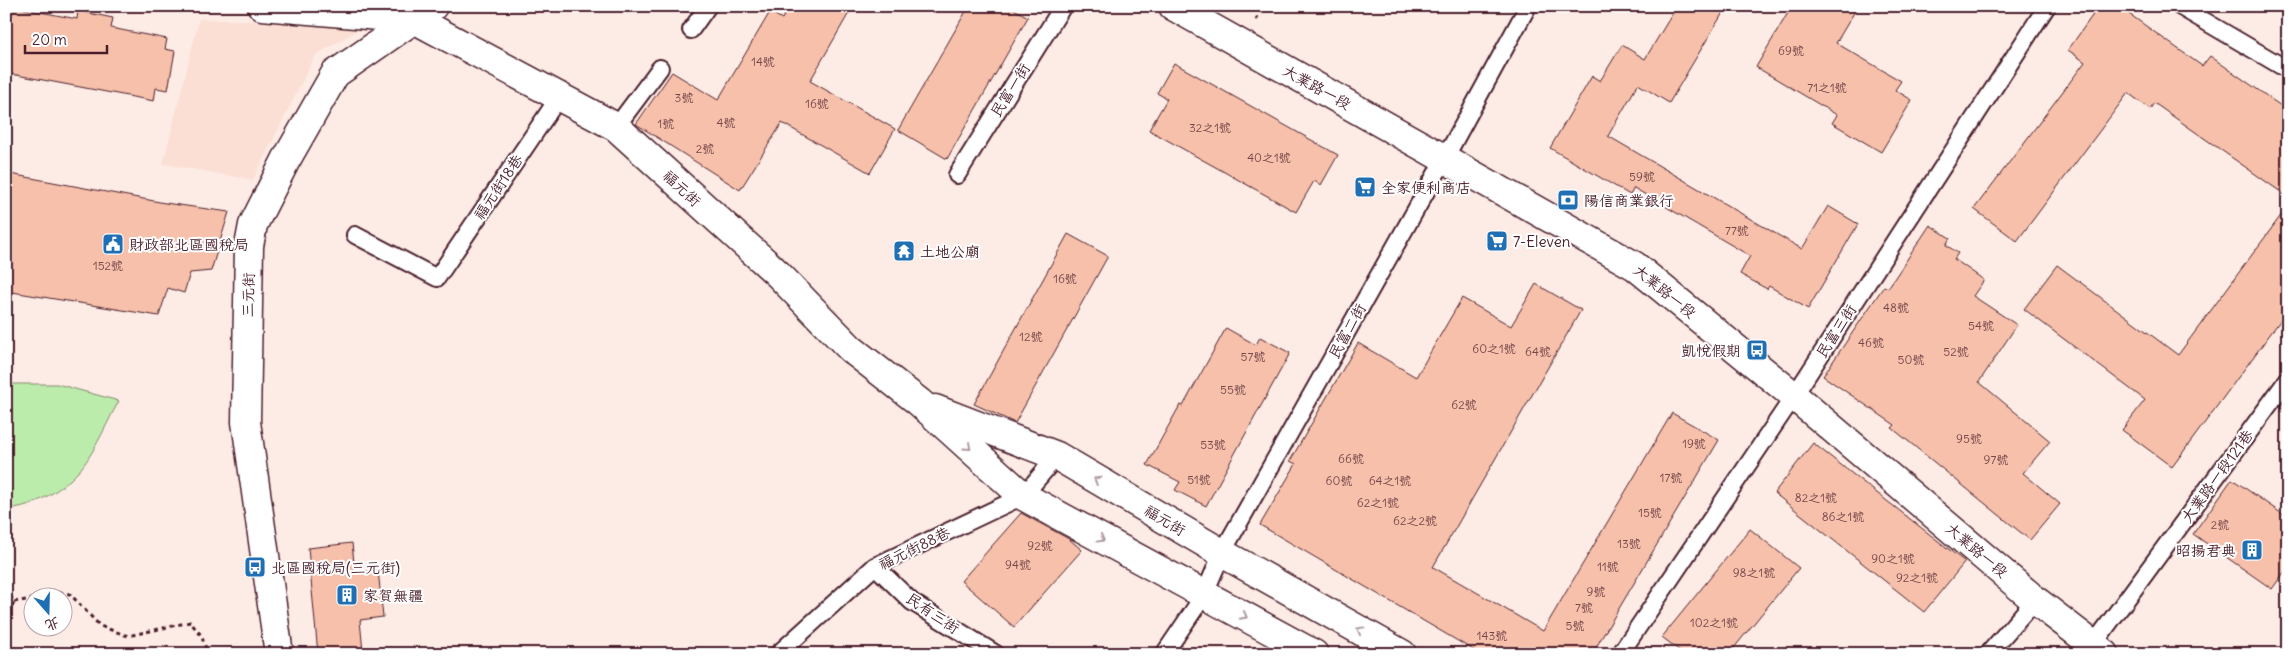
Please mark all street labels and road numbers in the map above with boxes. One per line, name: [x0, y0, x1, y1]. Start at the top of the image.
street label: 民富一街: [986, 60, 1034, 120]
street label: 大業路一段: [1280, 61, 1354, 113]
street label: 福元街18巷: [469, 151, 527, 223]
street label: 福元街: [659, 166, 705, 210]
street label: 大業路一段: [1630, 260, 1700, 322]
street label: 三元街: [238, 272, 258, 318]
street label: 民富二街: [1324, 300, 1370, 362]
street label: 民富三街: [1812, 301, 1860, 361]
street label: 大業路一段121巷: [2177, 426, 2257, 526]
street label: 福元街: [1141, 500, 1189, 540]
street label: 大業路一段: [1942, 519, 2012, 581]
street label: 福元街88巷: [875, 523, 953, 573]
street label: 民有三街: [903, 588, 963, 638]

